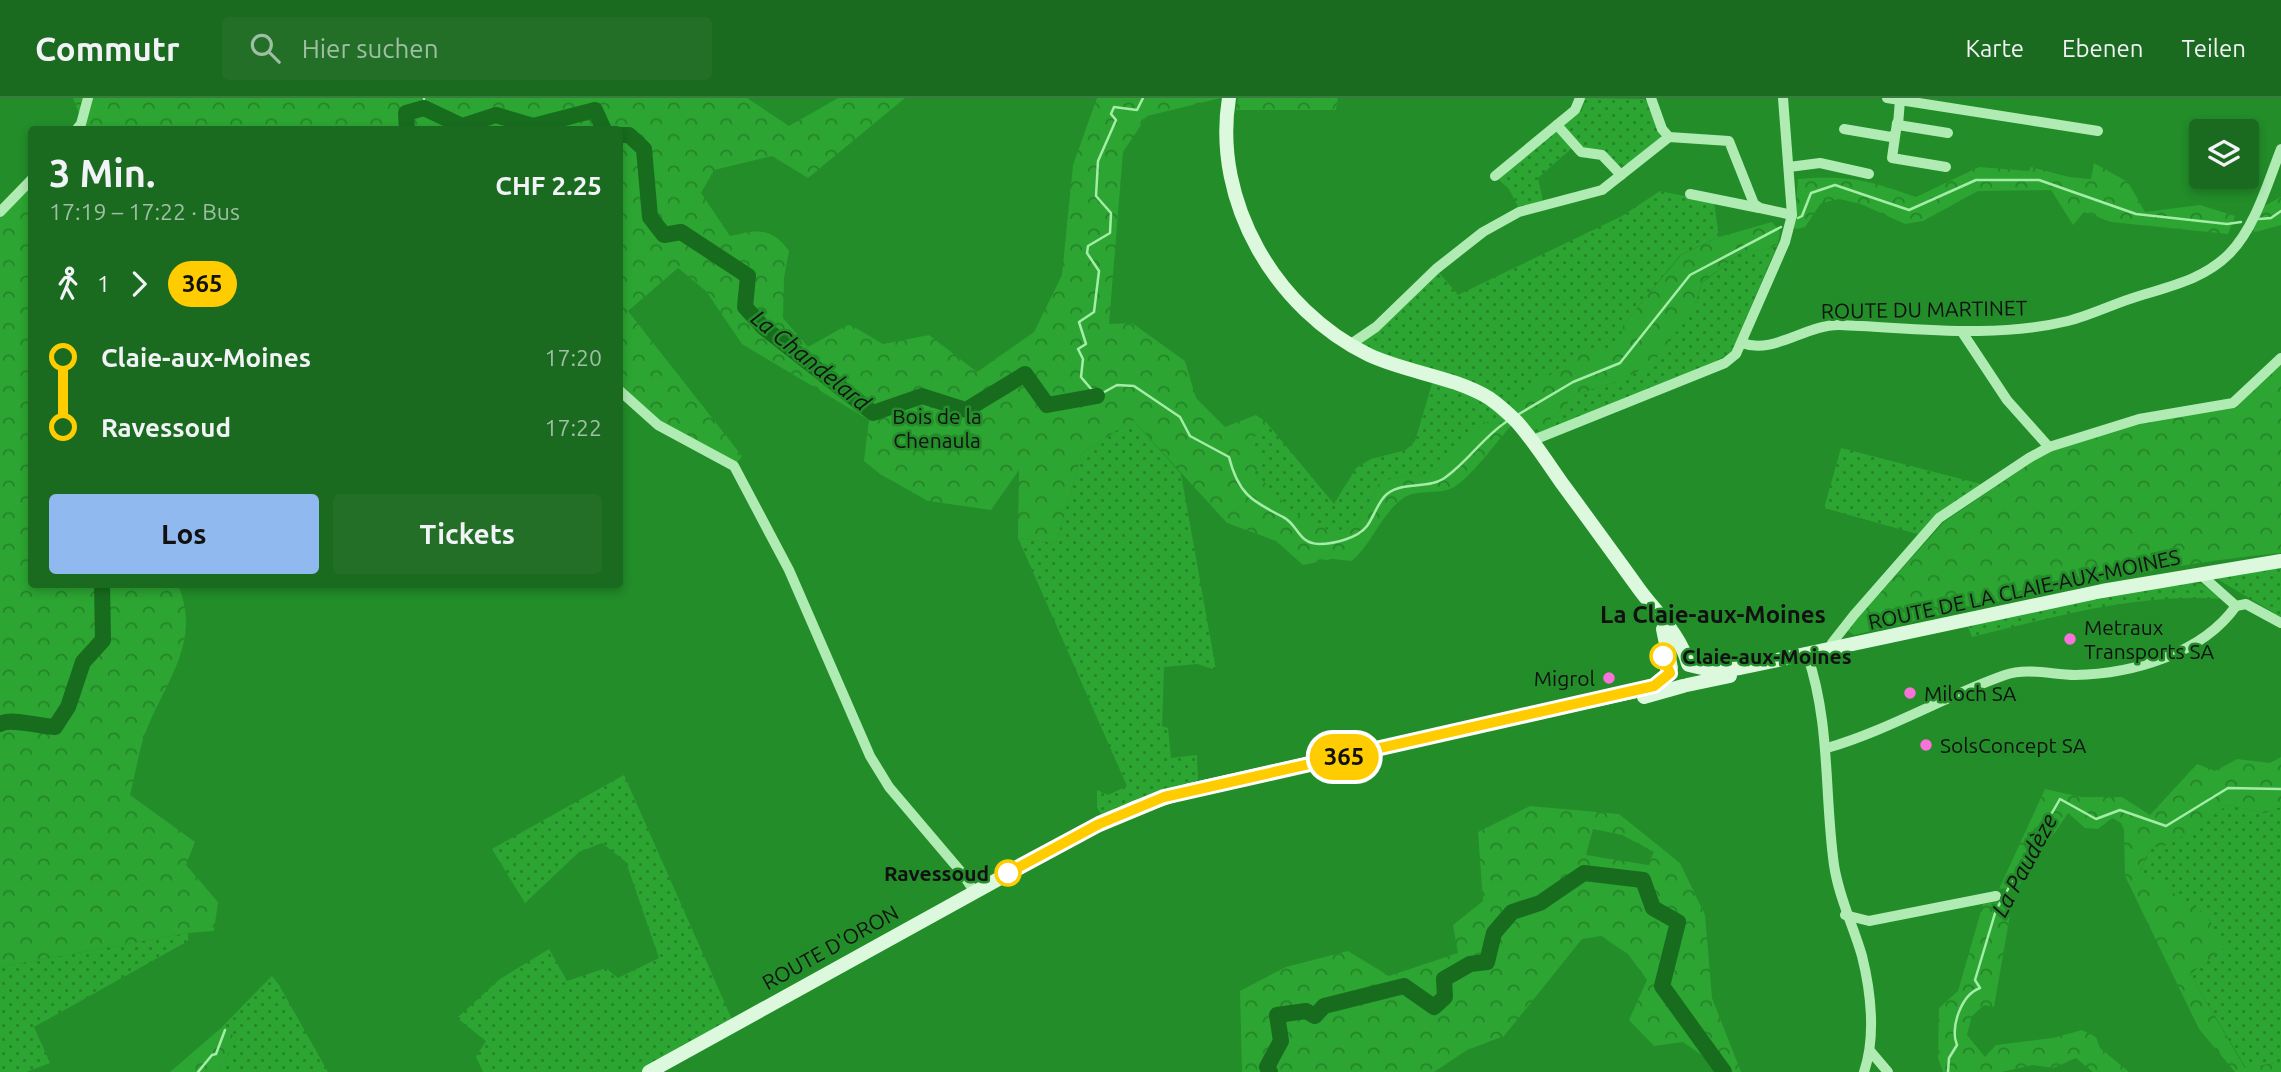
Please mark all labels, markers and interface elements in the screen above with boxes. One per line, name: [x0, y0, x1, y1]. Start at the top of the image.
search box: [222, 17, 712, 80]
icon: search: [246, 29, 284, 67]
text: Commutr: [35, 30, 180, 67]
text: Hier suchen: [302, 34, 439, 63]
text: Karte: [1965, 35, 2024, 62]
text: Ebenen: [2062, 35, 2143, 62]
text: Teilen: [2181, 35, 2246, 62]
map controls: [2189, 119, 2259, 189]
button: layers: [2189, 119, 2259, 189]
text: 3 Min.: [49, 152, 155, 194]
text: CHF 2.25: [495, 171, 602, 200]
text: 17:19 – 17:22 · Bus: [49, 199, 240, 224]
icon: walk: [49, 265, 87, 303]
icon: forward: [120, 265, 158, 303]
text: 365: [182, 270, 223, 297]
text: 1: [97, 271, 110, 296]
street label: ROUTE DU MARTINET: [1821, 295, 2028, 323]
water label: La Chandelard: [747, 305, 876, 416]
text: Claie-aux-Moines: [101, 343, 311, 372]
text: 17:20: [544, 345, 602, 370]
park label: Bois de la Chenaula: [892, 404, 982, 452]
text: Ravessoud: [101, 413, 231, 442]
text: 17:22: [544, 415, 602, 440]
button: Los: [49, 494, 319, 574]
button: Tickets: [333, 494, 602, 574]
street label: ROUTE DE LA CLAIE-AUX-MOINES: [1866, 544, 2182, 634]
district label: La Claie-aux-Moines: [1600, 601, 1826, 628]
place label: Metraux Transports SA: [2084, 615, 2215, 663]
marker: Metraux Transports SA: [2062, 631, 2078, 647]
marker: Claie-aux-Moines: [1650, 643, 1676, 669]
place label: Claie-aux-Moines: [1682, 644, 1852, 668]
place label: Migrol: [1534, 666, 1595, 690]
marker: Migrol: [1601, 670, 1617, 686]
place label: Miloch SA: [1924, 681, 2017, 705]
marker: Miloch SA: [1902, 685, 1918, 701]
place label: SolsConcept SA: [1940, 733, 2087, 757]
line badge: 365: [1304, 734, 1384, 780]
marker: SolsConcept SA: [1918, 737, 1934, 753]
text: 365: [1324, 743, 1364, 770]
water label: La Paudèze: [1987, 809, 2062, 921]
marker: Ravessoud: [995, 860, 1021, 886]
place label: Ravessoud: [884, 861, 989, 885]
street label: ROUTE D'ORON: [758, 900, 902, 994]

